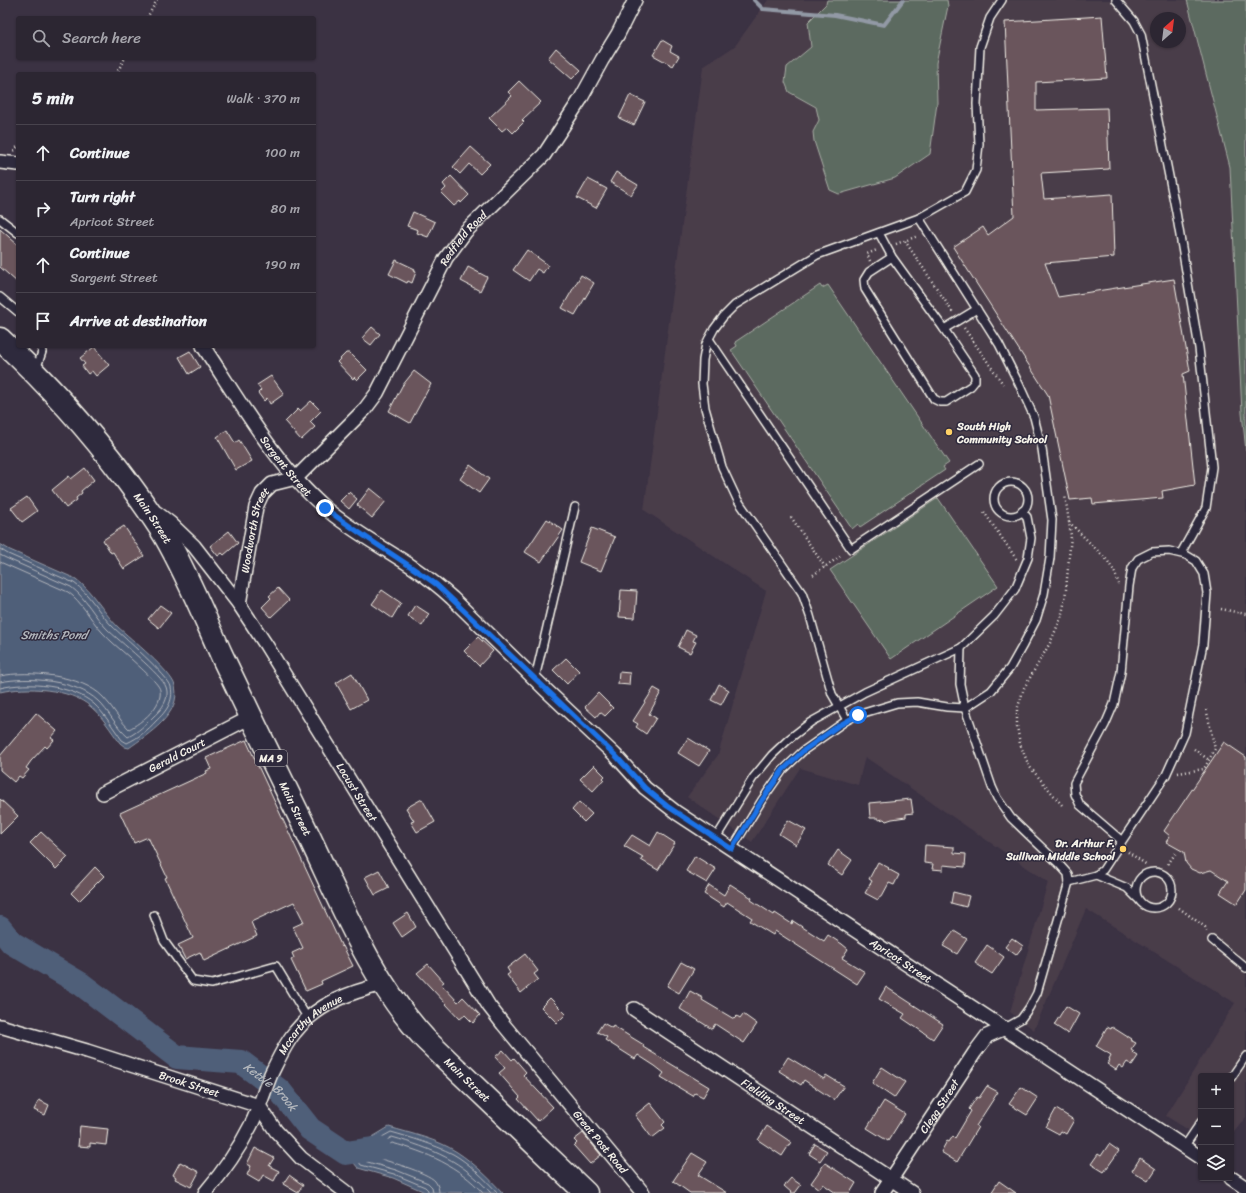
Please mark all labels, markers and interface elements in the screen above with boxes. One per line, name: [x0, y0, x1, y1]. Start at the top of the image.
north arrow: [1150, 12, 1186, 48]
search box: [16, 16, 316, 60]
text: Search here: [62, 25, 141, 51]
icon: search: [30, 27, 52, 49]
text: 5 min: [32, 83, 74, 113]
text: Walk · 370 m: [226, 87, 300, 110]
text: Continue: [70, 140, 130, 166]
text: 100 m: [265, 141, 300, 164]
icon: ahead: [32, 142, 54, 164]
text: Turn right: [70, 184, 135, 210]
text: 80 m: [271, 197, 300, 220]
icon: right: [32, 198, 54, 220]
street label: Redfield Road: [435, 205, 493, 269]
text: Apricot Street: [70, 210, 154, 233]
text: Continue: [70, 240, 130, 266]
text: 190 m: [265, 253, 300, 276]
icon: ahead: [32, 254, 54, 276]
text: Sargent Street: [70, 266, 158, 289]
text: Arrive at destination: [70, 308, 207, 334]
icon: arrive: [32, 310, 54, 332]
place label: South High Community School: [956, 417, 1048, 449]
marker: South High Community School: [944, 427, 954, 437]
street label: Sargent Street: [255, 432, 317, 501]
street label: Woodworth Street: [236, 482, 274, 574]
street label: Main Street: [129, 489, 177, 548]
route end: [316, 499, 334, 517]
water label: Smiths Pond: [21, 624, 91, 646]
route start: [849, 706, 867, 724]
street label: Gerald Court: [145, 733, 209, 778]
road number: MA 9: [255, 750, 287, 766]
street label: Locust Street: [331, 759, 382, 826]
street label: Main Street: [274, 778, 317, 839]
place label: Dr. Arthur F. Sullivan Middle School: [1005, 834, 1116, 866]
marker: Dr. Arthur F. Sullivan Middle School: [1118, 844, 1128, 854]
street label: Apricot Street: [865, 933, 936, 989]
street label: Mccarthy Avenue: [273, 989, 346, 1058]
street label: Main Street: [439, 1053, 495, 1107]
water label: Kettle Brook: [239, 1056, 304, 1117]
street label: Brook Street: [156, 1066, 222, 1103]
street label: Fielding Street: [737, 1073, 809, 1130]
map controls: [1198, 1073, 1234, 1181]
button: +: [1198, 1073, 1234, 1109]
street label: Clegg Street: [915, 1075, 965, 1137]
street label: Great Post Road: [568, 1106, 633, 1179]
button: −: [1198, 1109, 1234, 1145]
button: layers: [1198, 1145, 1234, 1181]

